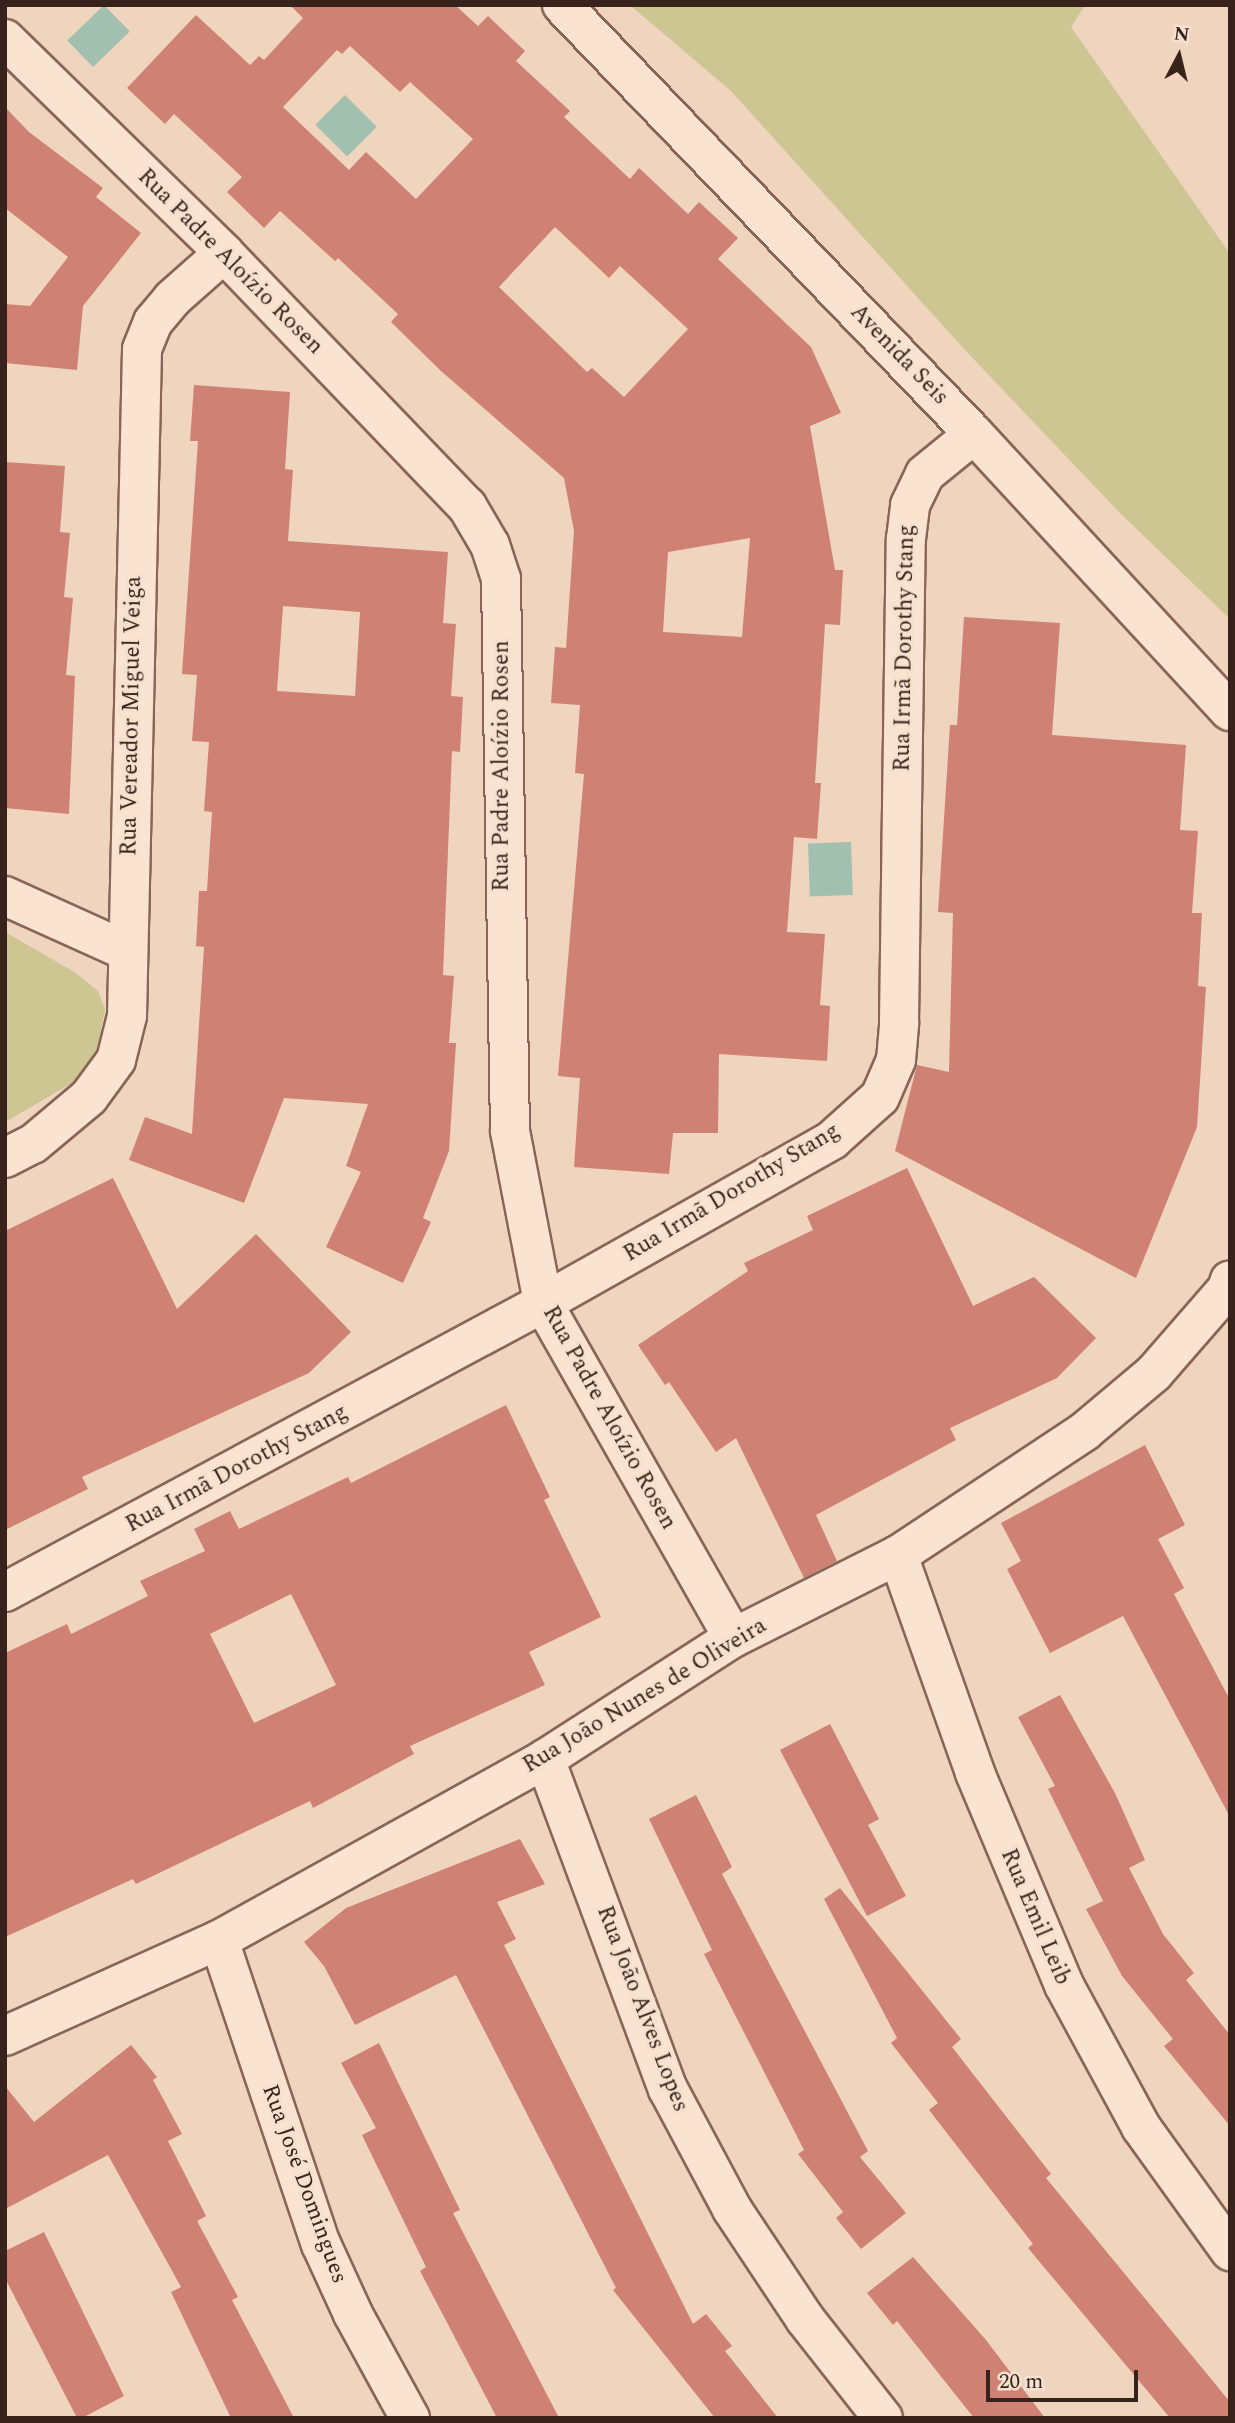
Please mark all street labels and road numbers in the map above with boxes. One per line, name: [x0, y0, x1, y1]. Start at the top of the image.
street label: Rua Padre Aloízio Rosen: [131, 163, 329, 361]
street label: Avenida Seis: [844, 299, 954, 411]
street label: Rua Irmã Dorothy Stang: [889, 524, 921, 772]
street label: Rua Vereador Miguel Veiga: [116, 576, 148, 856]
street label: Rua Padre Aloízio Rosen: [488, 640, 516, 892]
street label: Rua Irmã Dorothy Stang: [619, 1117, 845, 1269]
street label: Rua Padre Aloízio Rosen: [536, 1301, 682, 1535]
street label: Rua Irmã Dorothy Stang: [121, 1399, 353, 1539]
street label: Rua João Nunes de Oliveira: [518, 1612, 772, 1780]
street label: Rua Emil Leib: [994, 1845, 1076, 1989]
street label: Rua João Alves Lopes: [590, 1902, 694, 2116]
street label: Rua José Domingues: [255, 2081, 353, 2287]

